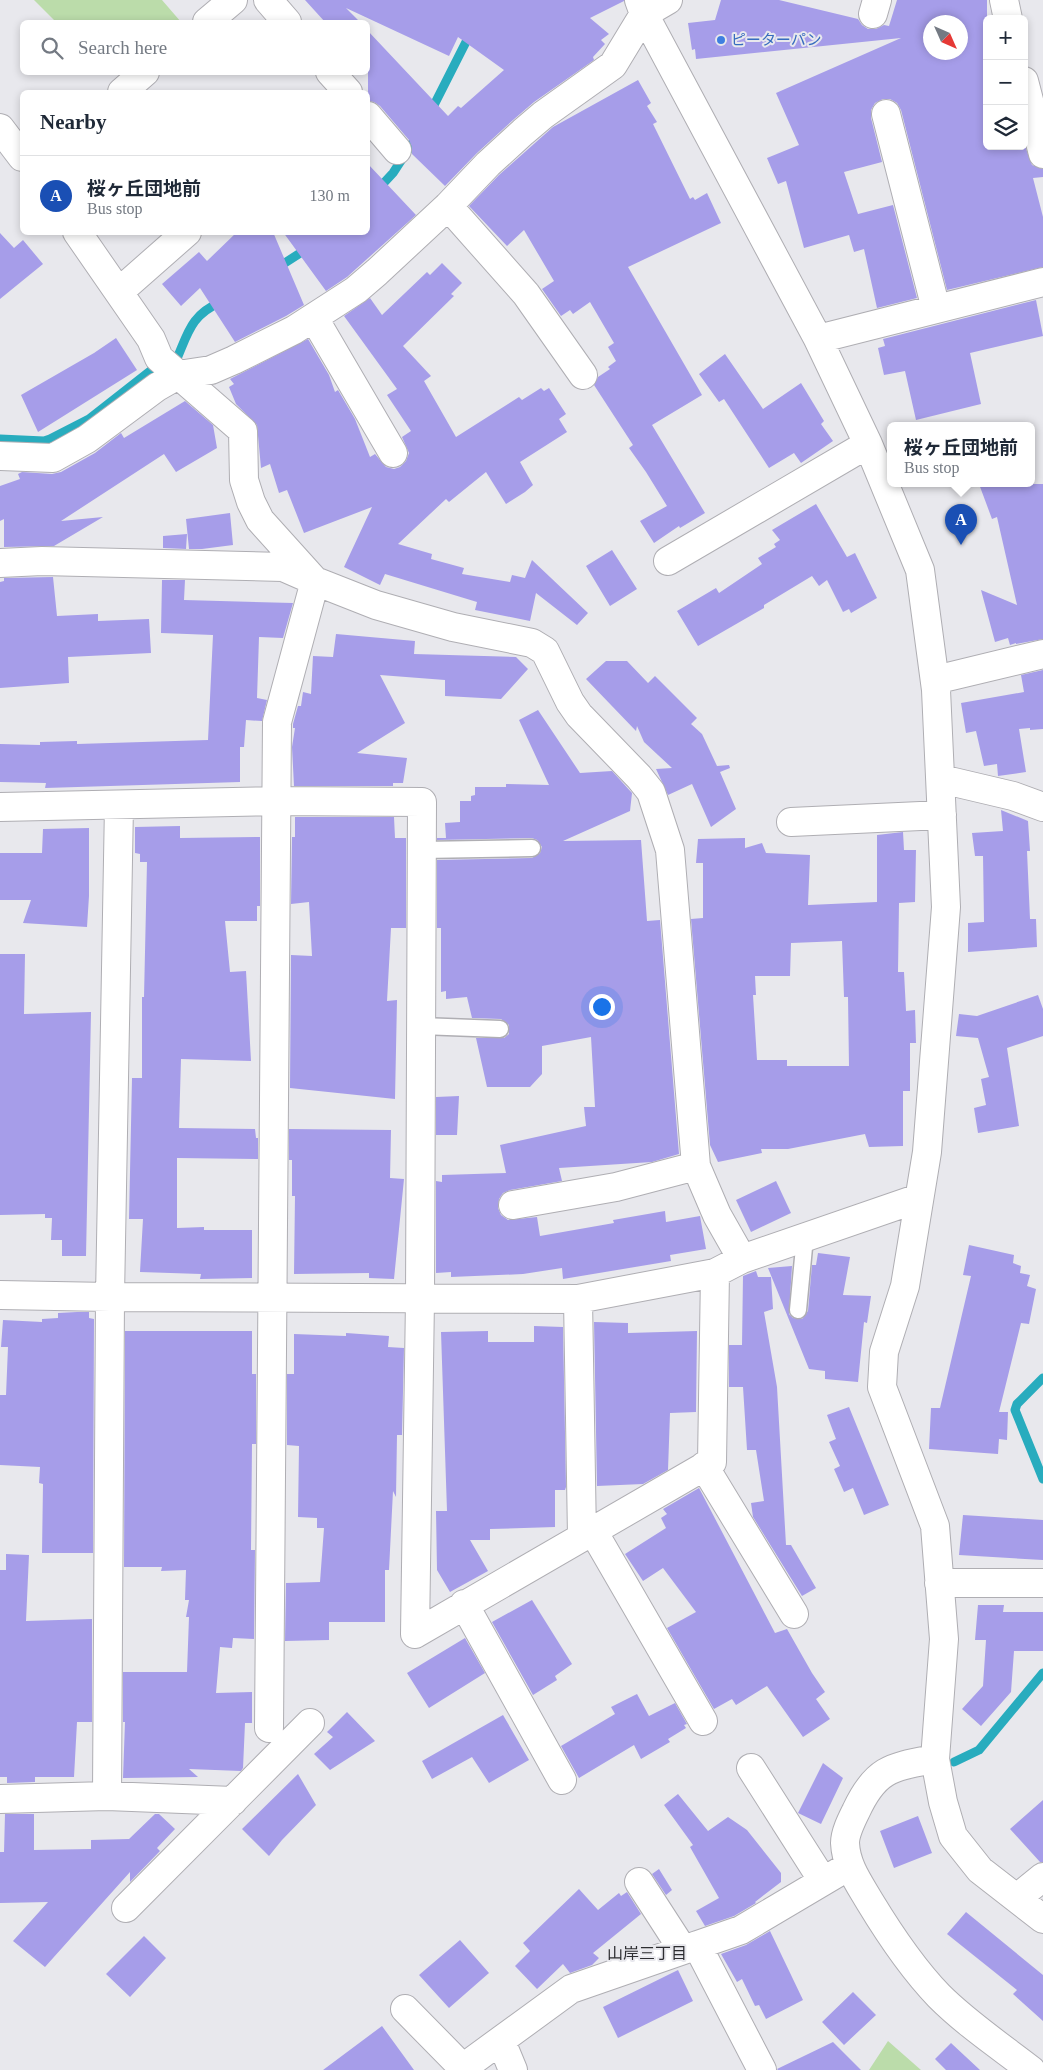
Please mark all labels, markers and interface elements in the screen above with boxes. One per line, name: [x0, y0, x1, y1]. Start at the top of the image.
north arrow: [923, 15, 968, 60]
map controls: [983, 15, 1028, 150]
button: +: [983, 15, 1028, 60]
search box: [20, 20, 370, 75]
place label: ピーターパン: [731, 32, 822, 48]
icon: search: [38, 34, 66, 62]
marker: ピーターパン: [715, 34, 727, 46]
text: Search here: [78, 37, 167, 58]
button: −: [983, 60, 1028, 105]
button: layers: [983, 105, 1028, 150]
text: Nearby: [40, 110, 107, 134]
text: 桜ヶ丘団地前: [87, 178, 201, 199]
text: A: [50, 187, 62, 204]
text: 130 m: [310, 187, 350, 204]
text: Bus stop: [87, 200, 143, 217]
popup: [887, 422, 1035, 487]
text: 桜ヶ丘団地前: [904, 437, 1018, 458]
text: Bus stop: [904, 459, 960, 476]
pin: A: [945, 504, 977, 545]
your location: [589, 994, 615, 1020]
district label: 山岸三丁目: [607, 1945, 687, 1962]

